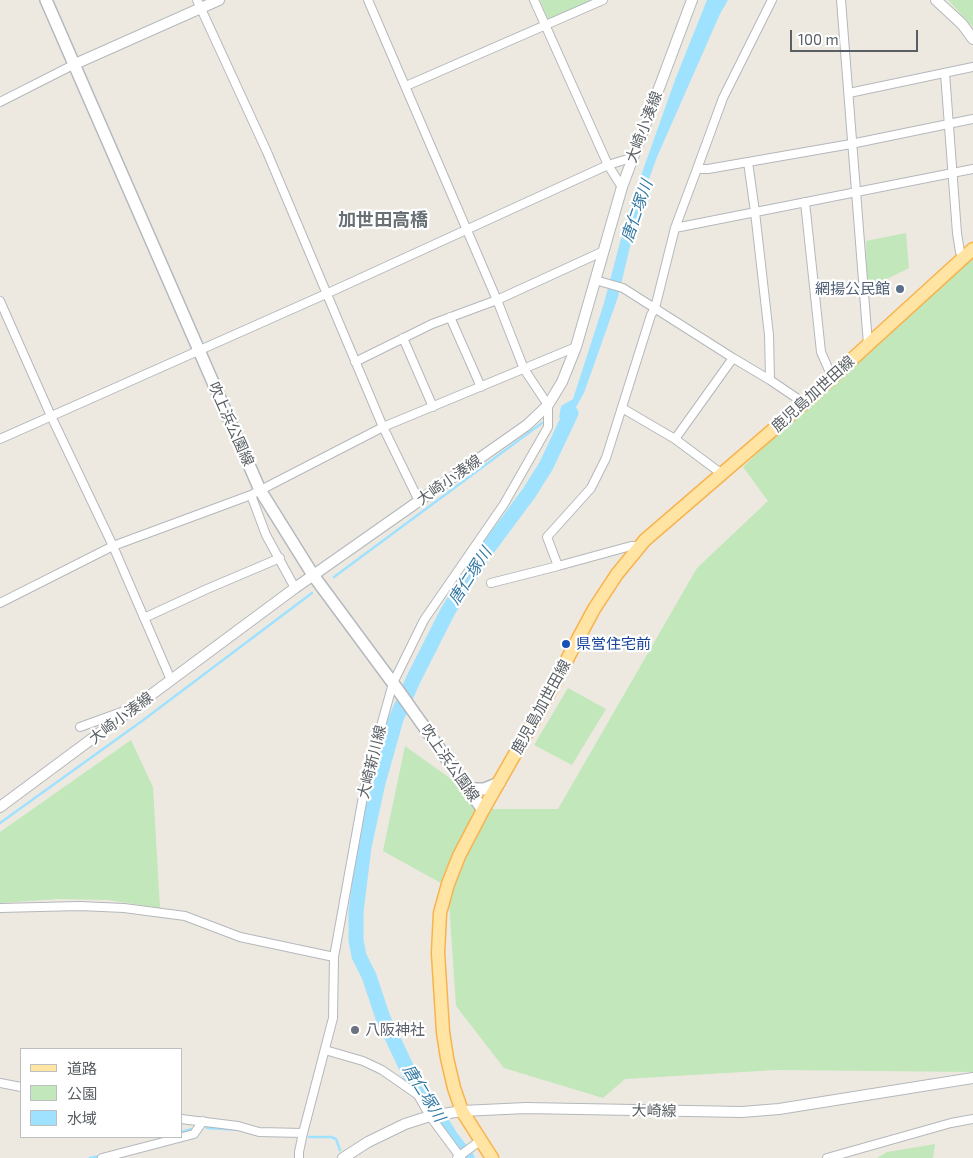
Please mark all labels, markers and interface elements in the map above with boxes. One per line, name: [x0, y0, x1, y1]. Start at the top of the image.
scale bar: [793, 20, 920, 52]
text: 100 m: [798, 30, 839, 48]
street label: 大崎小湊線: [622, 89, 666, 165]
water label: 唐仁塚川: [618, 178, 656, 244]
district label: 加世田高橋: [338, 209, 428, 231]
place label: 網揚公民館: [815, 280, 890, 298]
marker: 網揚公民館: [894, 283, 906, 295]
street label: 鹿児島加世田線: [768, 352, 858, 436]
street label: 吹上浜公園線: [204, 379, 258, 469]
street label: 大崎小湊線: [413, 451, 485, 509]
water label: 唐仁塚川: [445, 544, 495, 608]
place label: 県営住宅前: [576, 635, 651, 653]
marker: 県営住宅前: [560, 638, 572, 650]
street label: 鹿児島加世田線: [508, 657, 574, 757]
street label: 大崎小湊線: [86, 688, 156, 748]
street label: 吹上浜公園線: [417, 721, 483, 805]
street label: 大崎新川線: [354, 723, 390, 801]
place label: 八阪神社: [365, 1021, 425, 1039]
marker: 八阪神社: [349, 1024, 361, 1036]
legend: [20, 1048, 182, 1138]
text: 道路: [67, 1059, 97, 1077]
water label: 唐仁塚川: [399, 1061, 449, 1125]
text: 公園: [67, 1084, 97, 1102]
street label: 大崎線: [631, 1102, 677, 1120]
text: 水域: [67, 1109, 97, 1127]

